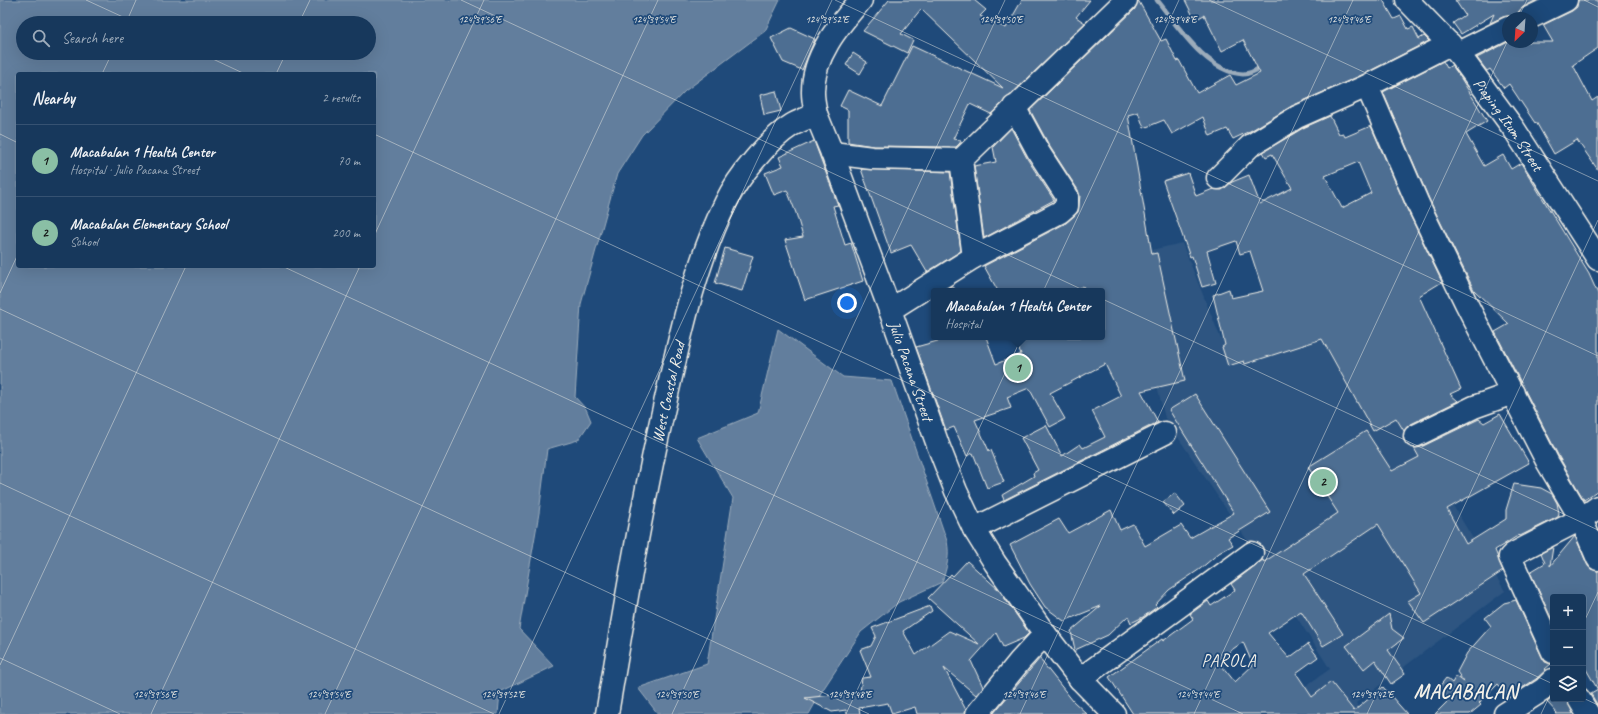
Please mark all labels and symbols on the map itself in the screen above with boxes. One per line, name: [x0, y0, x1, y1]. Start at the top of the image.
north arrow: [1502, 12, 1538, 48]
text: 124°39'56"E: [458, 13, 503, 26]
text: 124°39'54"E: [632, 13, 677, 26]
text: 124°39'52"E: [805, 13, 850, 26]
text: 124°39'50"E: [979, 13, 1024, 26]
text: 124°39'48"E: [1153, 13, 1198, 26]
text: 124°39'46"E: [1327, 13, 1372, 26]
street label: Piaping Itum Street: [1469, 74, 1548, 176]
your location: [837, 293, 857, 313]
street label: Julio Pacana Street: [883, 318, 938, 426]
street label: West Coastal Road: [648, 337, 690, 444]
pin: 1: [1005, 353, 1031, 383]
pin: 2: [1310, 467, 1336, 497]
district label: PAROLA: [1201, 650, 1257, 671]
district label: MACABALAN: [1414, 679, 1521, 704]
text: 124°39'56"E: [133, 688, 178, 701]
text: 124°39'54"E: [307, 688, 352, 701]
text: 124°39'52"E: [481, 688, 526, 701]
text: 124°39'50"E: [655, 688, 700, 701]
text: 124°39'48"E: [828, 688, 873, 701]
text: 124°39'46"E: [1002, 688, 1047, 701]
text: 124°39'44"E: [1176, 688, 1221, 701]
text: 124°39'42"E: [1350, 688, 1395, 701]

